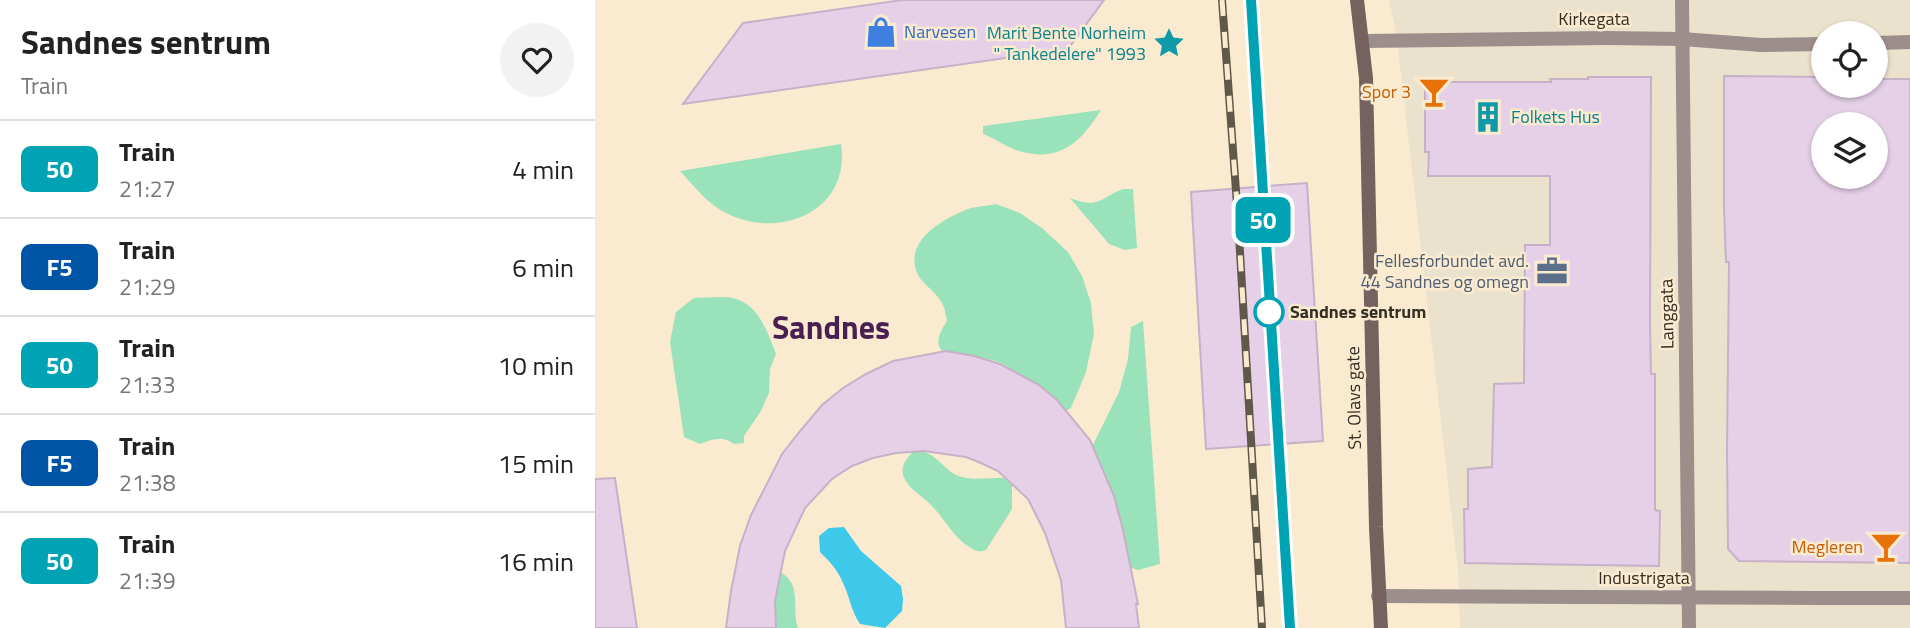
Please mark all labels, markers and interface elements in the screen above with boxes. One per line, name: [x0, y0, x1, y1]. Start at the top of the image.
street label: Kirkegata: [1558, 5, 1630, 32]
shop icon: Narvesen: [864, 15, 898, 49]
text: Sandnes sentrum: [21, 17, 271, 67]
place label: Narvesen: [904, 18, 976, 45]
place label: Marit Bente Norheim " Tankedelere" 1993: [987, 19, 1146, 67]
map controls: [1811, 21, 1888, 189]
button: locate: [1811, 21, 1888, 98]
button: heart: [500, 23, 574, 97]
place icon: Marit Bente Norheim " Tankedelere" 1993: [1152, 26, 1186, 60]
text: Train: [21, 68, 68, 103]
bar icon: Spor 3: [1417, 75, 1451, 109]
place label: Spor 3: [1362, 78, 1411, 105]
building icon: Folkets Hus: [1471, 100, 1505, 134]
place label: Folkets Hus: [1511, 103, 1600, 130]
button: layers: [1811, 112, 1888, 189]
text: Train: [119, 132, 175, 171]
text: 4 min: [512, 150, 574, 189]
text: 50: [46, 151, 73, 187]
text: 21:27: [119, 171, 176, 206]
line badge: 50: [1231, 197, 1295, 243]
text: 50: [1250, 202, 1276, 238]
text: Train: [119, 230, 175, 269]
place label: Fellesforbundet avd. 44 Sandnes og omegn: [1361, 247, 1529, 295]
text: 6 min: [512, 248, 574, 287]
text: F5: [46, 249, 73, 285]
office icon: Fellesforbundet avd. 44 Sandnes og omegn: [1535, 254, 1569, 288]
text: 21:29: [119, 269, 176, 304]
street label: Langgata: [1652, 279, 1681, 349]
marker: Sandnes sentrum: [1254, 297, 1284, 327]
place label: Sandnes sentrum: [1290, 298, 1426, 325]
district label: Sandnes: [772, 303, 890, 351]
text: Train: [119, 328, 175, 367]
text: 10 min: [498, 346, 574, 385]
street label: St. Olavs gate: [1339, 346, 1368, 450]
text: 50: [46, 347, 73, 383]
text: 21:33: [119, 367, 176, 402]
text: Train: [119, 426, 175, 465]
text: 15 min: [498, 444, 574, 483]
text: F5: [46, 445, 73, 481]
text: 21:38: [119, 465, 176, 500]
text: Train: [119, 524, 175, 563]
bar icon: Megleren: [1869, 530, 1903, 564]
place label: Megleren: [1792, 533, 1863, 560]
text: 16 min: [498, 542, 574, 581]
text: 50: [46, 543, 73, 579]
text: 21:39: [119, 563, 176, 598]
street label: Industrigata: [1598, 564, 1690, 591]

